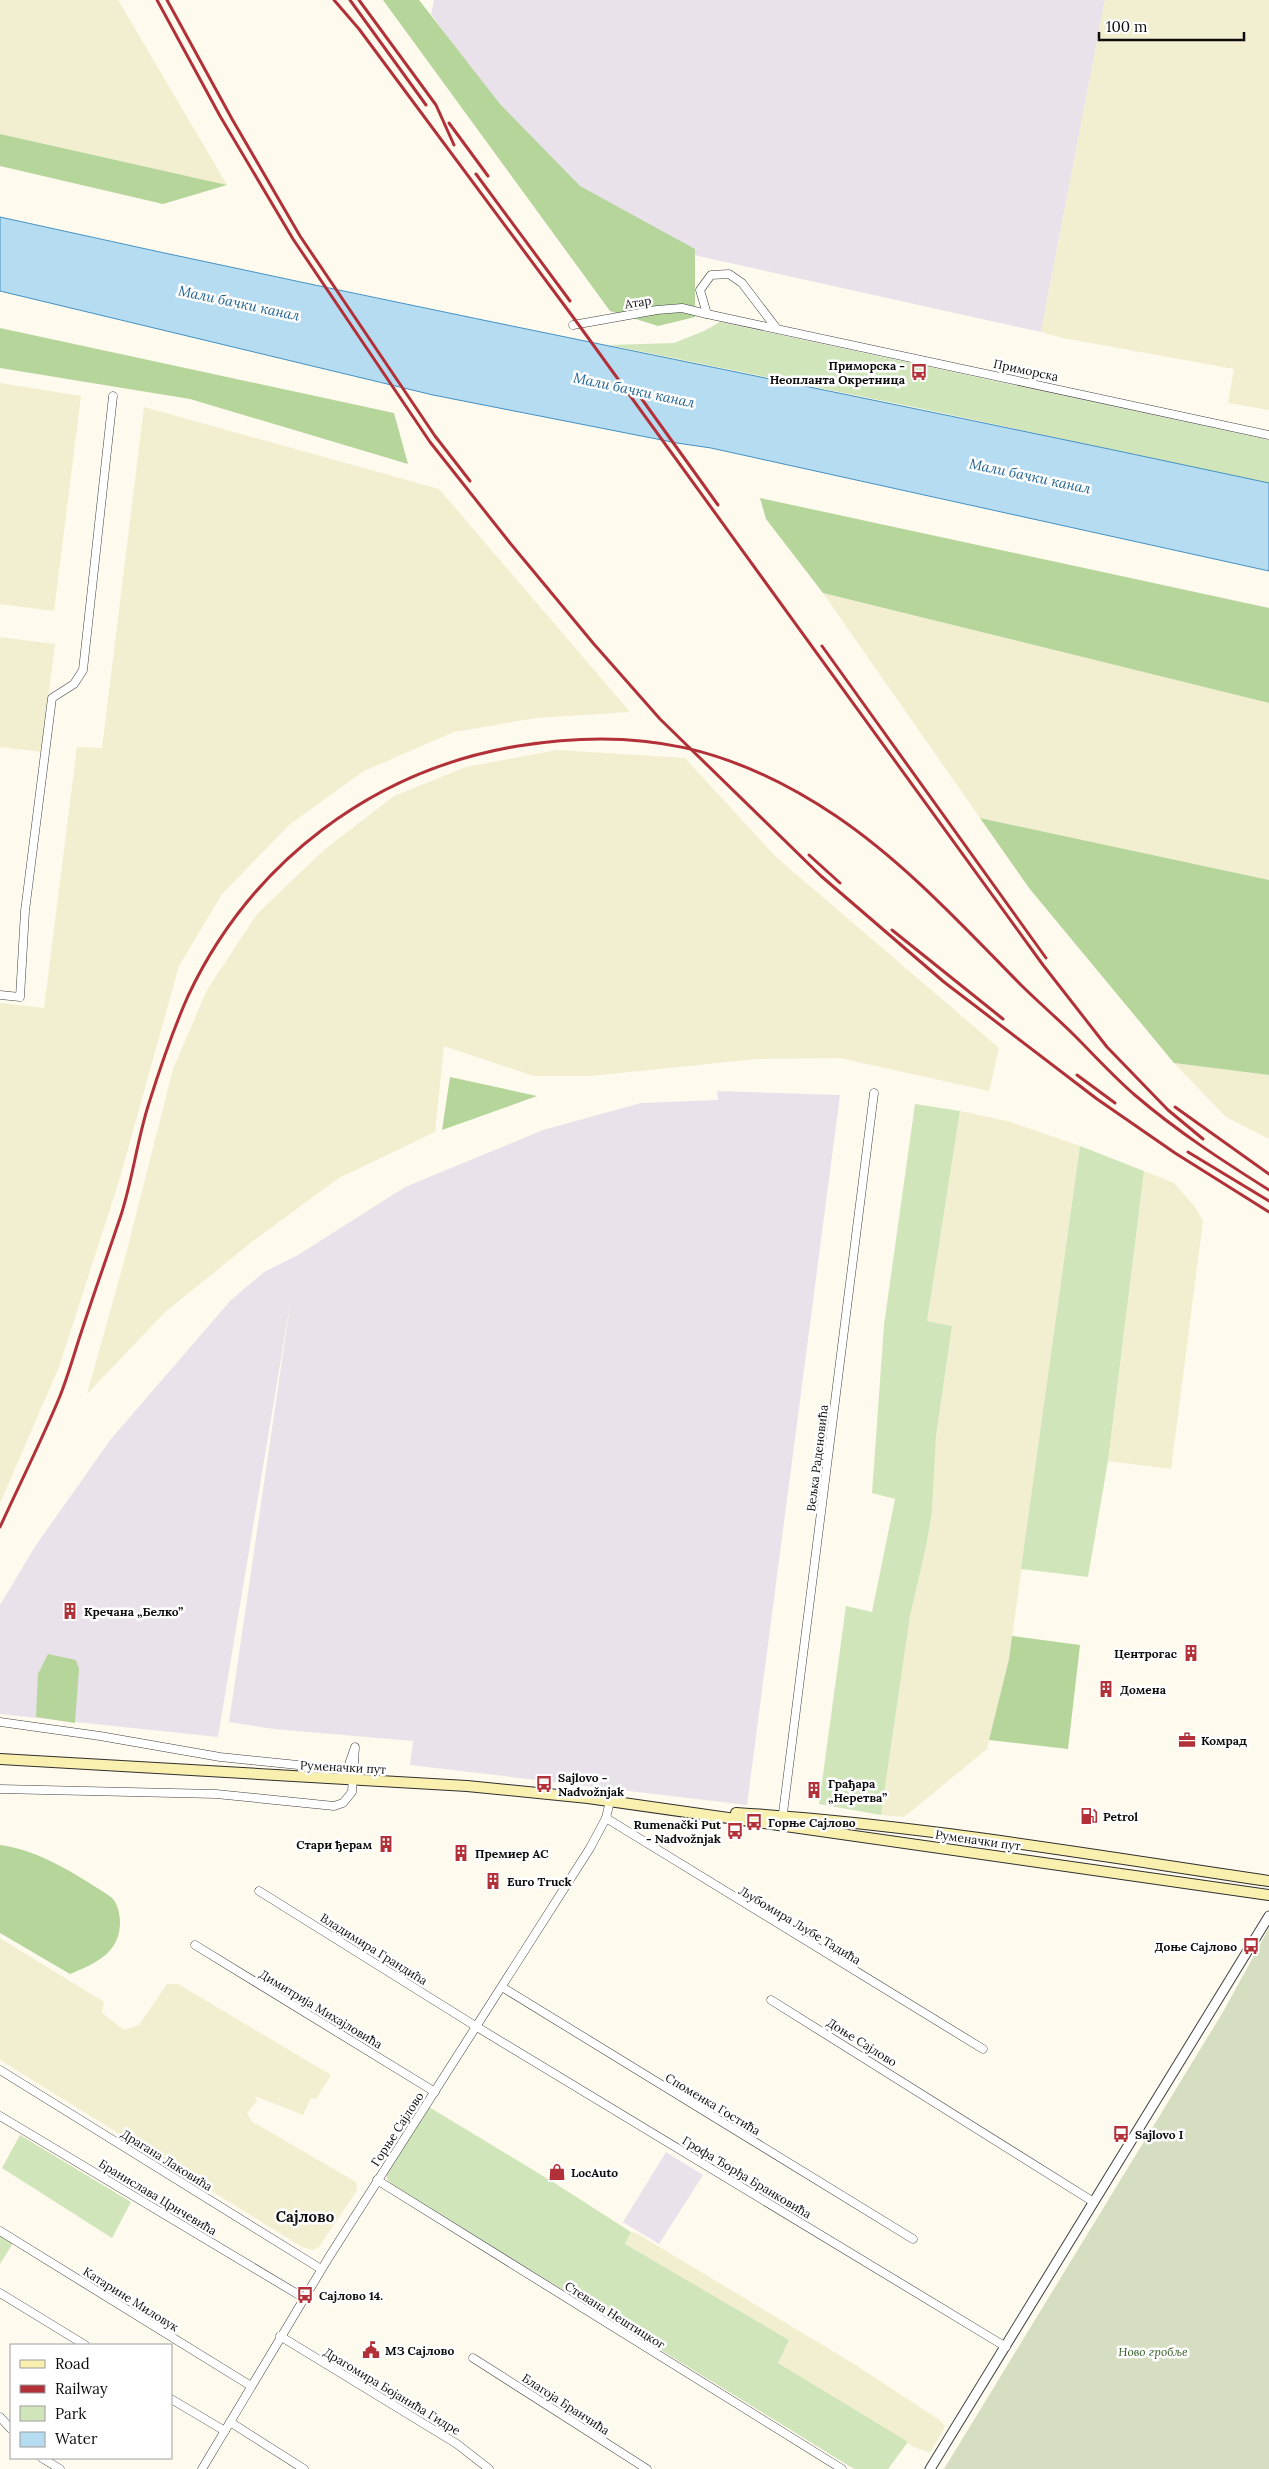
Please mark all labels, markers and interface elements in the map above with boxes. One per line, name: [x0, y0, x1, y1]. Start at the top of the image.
scale bar: [1099, 10, 1244, 42]
text: 100 m: [1106, 17, 1147, 36]
water label: Мали бачки канал: [177, 281, 301, 325]
street label: Атар: [623, 292, 652, 312]
street label: Приморска: [992, 356, 1060, 384]
place label: Приморска - Неопланта Окретница: [770, 358, 906, 387]
bus stop icon: Приморска - Неопланта Окретница: [909, 362, 929, 382]
water label: Мали бачки канал: [572, 368, 696, 412]
water label: Мали бачки канал: [968, 454, 1092, 498]
street label: Вељка Раденовића: [803, 1404, 831, 1512]
building icon: Кречана „Белко”: [60, 1601, 80, 1621]
place label: Кречана „Белко”: [84, 1604, 183, 1619]
building icon: Центрогас: [1181, 1643, 1201, 1663]
place label: Центрогас: [1114, 1646, 1178, 1661]
building icon: Домена: [1096, 1679, 1116, 1699]
place label: Домена: [1120, 1682, 1167, 1697]
office icon: Комрад: [1177, 1730, 1197, 1750]
place label: Комрад: [1201, 1733, 1247, 1748]
street label: Руменачки пут: [300, 1757, 386, 1777]
place label: Sajlovo - Nadvožnjak: [558, 1770, 624, 1799]
bus stop icon: Sajlovo - Nadvožnjak: [534, 1774, 554, 1794]
place label: Грађара „Неретва”: [828, 1776, 887, 1805]
building icon: Грађара „Неретва”: [804, 1780, 824, 1800]
fuel station icon: Petrol: [1079, 1806, 1099, 1826]
place label: Petrol: [1103, 1809, 1138, 1824]
bus stop icon: Горње Сајлово: [744, 1812, 764, 1832]
place label: Горње Сајлово: [768, 1815, 856, 1830]
place label: Rumenački Put - Nadvožnjak: [634, 1817, 722, 1846]
bus stop icon: Rumenački Put - Nadvožnjak: [725, 1821, 745, 1841]
street label: Руменачки пут: [934, 1827, 1022, 1853]
building icon: Стари ђерам: [376, 1834, 396, 1854]
place label: Стари ђерам: [296, 1837, 372, 1852]
building icon: Премиер АС: [451, 1843, 471, 1863]
place label: Премиер АС: [475, 1846, 549, 1861]
building icon: Euro Truck: [483, 1871, 503, 1891]
place label: Euro Truck: [507, 1874, 572, 1889]
street label: Љубомира Љубе Тадића: [736, 1883, 864, 1967]
street label: Владимира Грандића: [318, 1910, 430, 1988]
bus stop icon: Доње Сајлово: [1241, 1936, 1261, 1956]
place label: Доње Сајлово: [1154, 1939, 1237, 1954]
street label: Димитрија Михајловића: [257, 1966, 385, 2052]
street label: Доње Сајлово: [824, 2015, 900, 2069]
street label: Споменка Гостића: [663, 2070, 763, 2138]
street label: Горње Сајлово: [368, 2089, 426, 2169]
bus stop icon: Sajlovo I: [1111, 2124, 1131, 2144]
street label: Драгана Лаковића: [119, 2126, 215, 2194]
place label: Sajlovo I: [1135, 2127, 1184, 2142]
street label: Грофа Ђорђа Бранковића: [680, 2132, 814, 2222]
street label: Бранислава Црнчевића: [96, 2156, 220, 2238]
shop icon: LocAuto: [547, 2162, 567, 2182]
place label: LocAuto: [571, 2165, 618, 2180]
district label: Сајлово: [276, 2207, 335, 2226]
street label: Катарине Миловук: [80, 2263, 182, 2335]
street label: Стевана Нештицког: [562, 2278, 668, 2352]
bus stop icon: Сајлово 14.: [295, 2285, 315, 2305]
place label: Сајлово 14.: [319, 2288, 383, 2303]
public building icon: МЗ Сајлово: [361, 2340, 381, 2360]
place label: МЗ Сајлово: [385, 2343, 455, 2358]
legend: [10, 2344, 172, 2459]
street label: Драгомира Бојанића Гидре: [321, 2344, 464, 2438]
park label: Ново гробље: [1118, 2344, 1188, 2359]
text: Road: [55, 2354, 90, 2373]
street label: Благоја Бранчића: [519, 2370, 613, 2438]
text: Railway: [55, 2379, 108, 2398]
text: Park: [55, 2404, 86, 2423]
text: Water: [55, 2429, 98, 2448]

